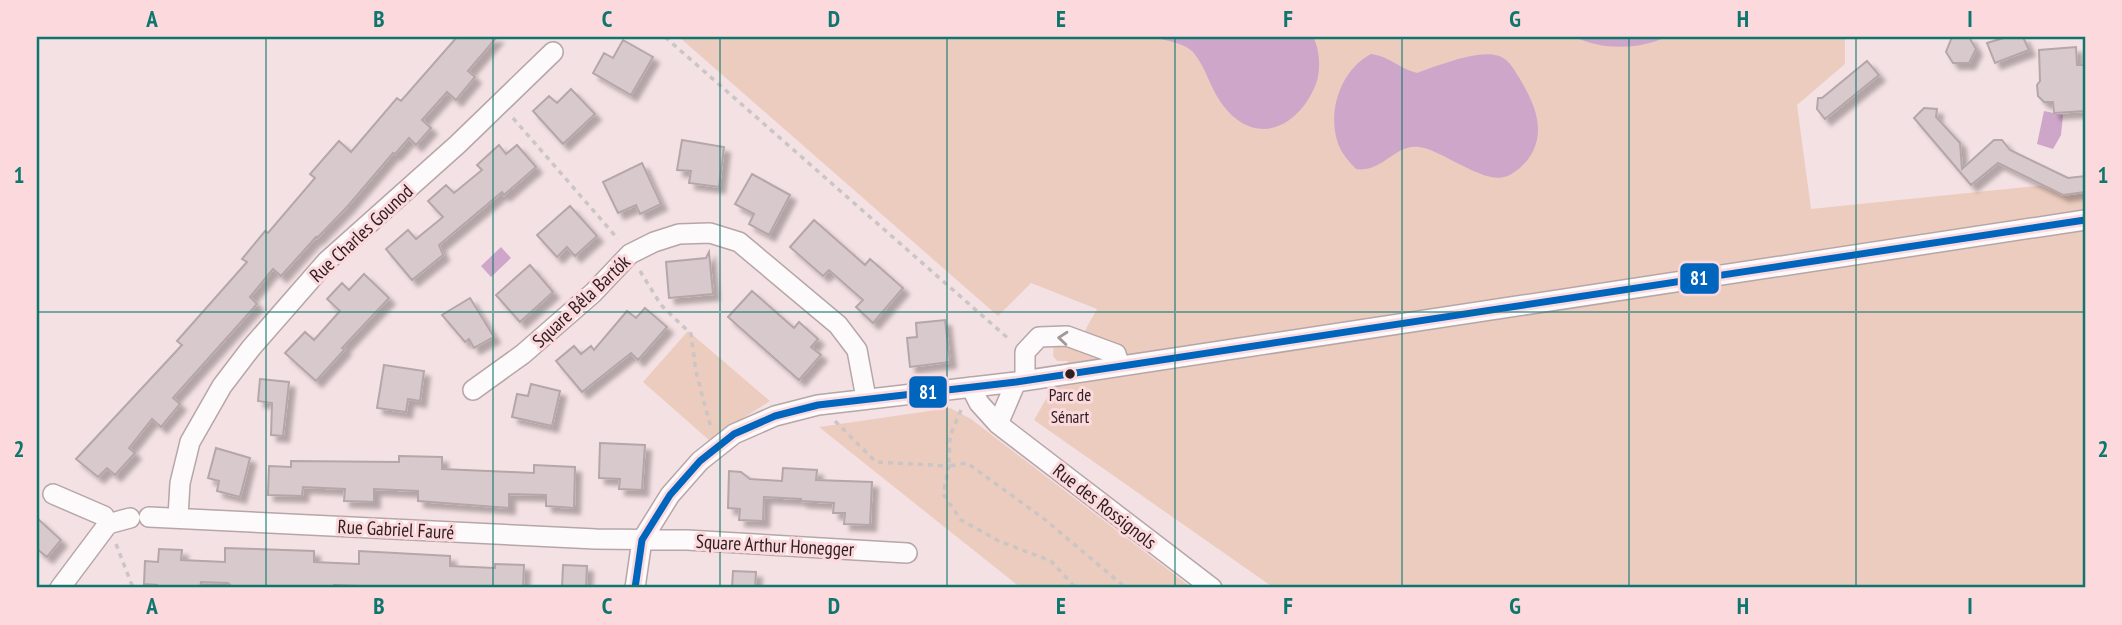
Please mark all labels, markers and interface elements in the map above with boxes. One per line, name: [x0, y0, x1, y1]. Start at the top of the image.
text: A: [145, 4, 158, 33]
text: B: [373, 4, 385, 33]
text: C: [602, 4, 613, 33]
text: D: [828, 4, 840, 33]
text: E: [1056, 4, 1066, 33]
text: F: [1283, 4, 1293, 33]
text: G: [1509, 4, 1521, 33]
text: H: [1737, 4, 1749, 33]
text: I: [1967, 4, 1973, 33]
text: 1: [14, 160, 25, 189]
text: 1: [2098, 160, 2109, 189]
street label: Rue Charles Gounod: [304, 179, 418, 287]
street label: Square Bêla Bartók: [527, 249, 635, 352]
line badge: 81: [1679, 262, 1720, 295]
text: 81: [1690, 266, 1708, 290]
one-way arrow: [1057, 331, 1068, 346]
marker: Parc de Sénart: [1063, 367, 1077, 381]
line badge: 81: [908, 375, 948, 409]
text: 81: [919, 380, 937, 404]
place label: Parc de Sénart: [1049, 384, 1091, 428]
text: 2: [14, 434, 25, 463]
text: 2: [2098, 434, 2109, 463]
street label: Rue des Rossignols: [1048, 458, 1162, 554]
street label: Rue Gabriel Fauré: [337, 514, 455, 544]
street label: Square Arthur Honegger: [695, 529, 855, 561]
text: A: [145, 591, 158, 620]
text: B: [373, 591, 385, 620]
text: C: [602, 591, 613, 620]
text: D: [828, 591, 840, 620]
text: E: [1056, 591, 1066, 620]
text: F: [1283, 591, 1293, 620]
text: G: [1509, 591, 1521, 620]
text: H: [1737, 591, 1749, 620]
text: I: [1967, 591, 1973, 620]

